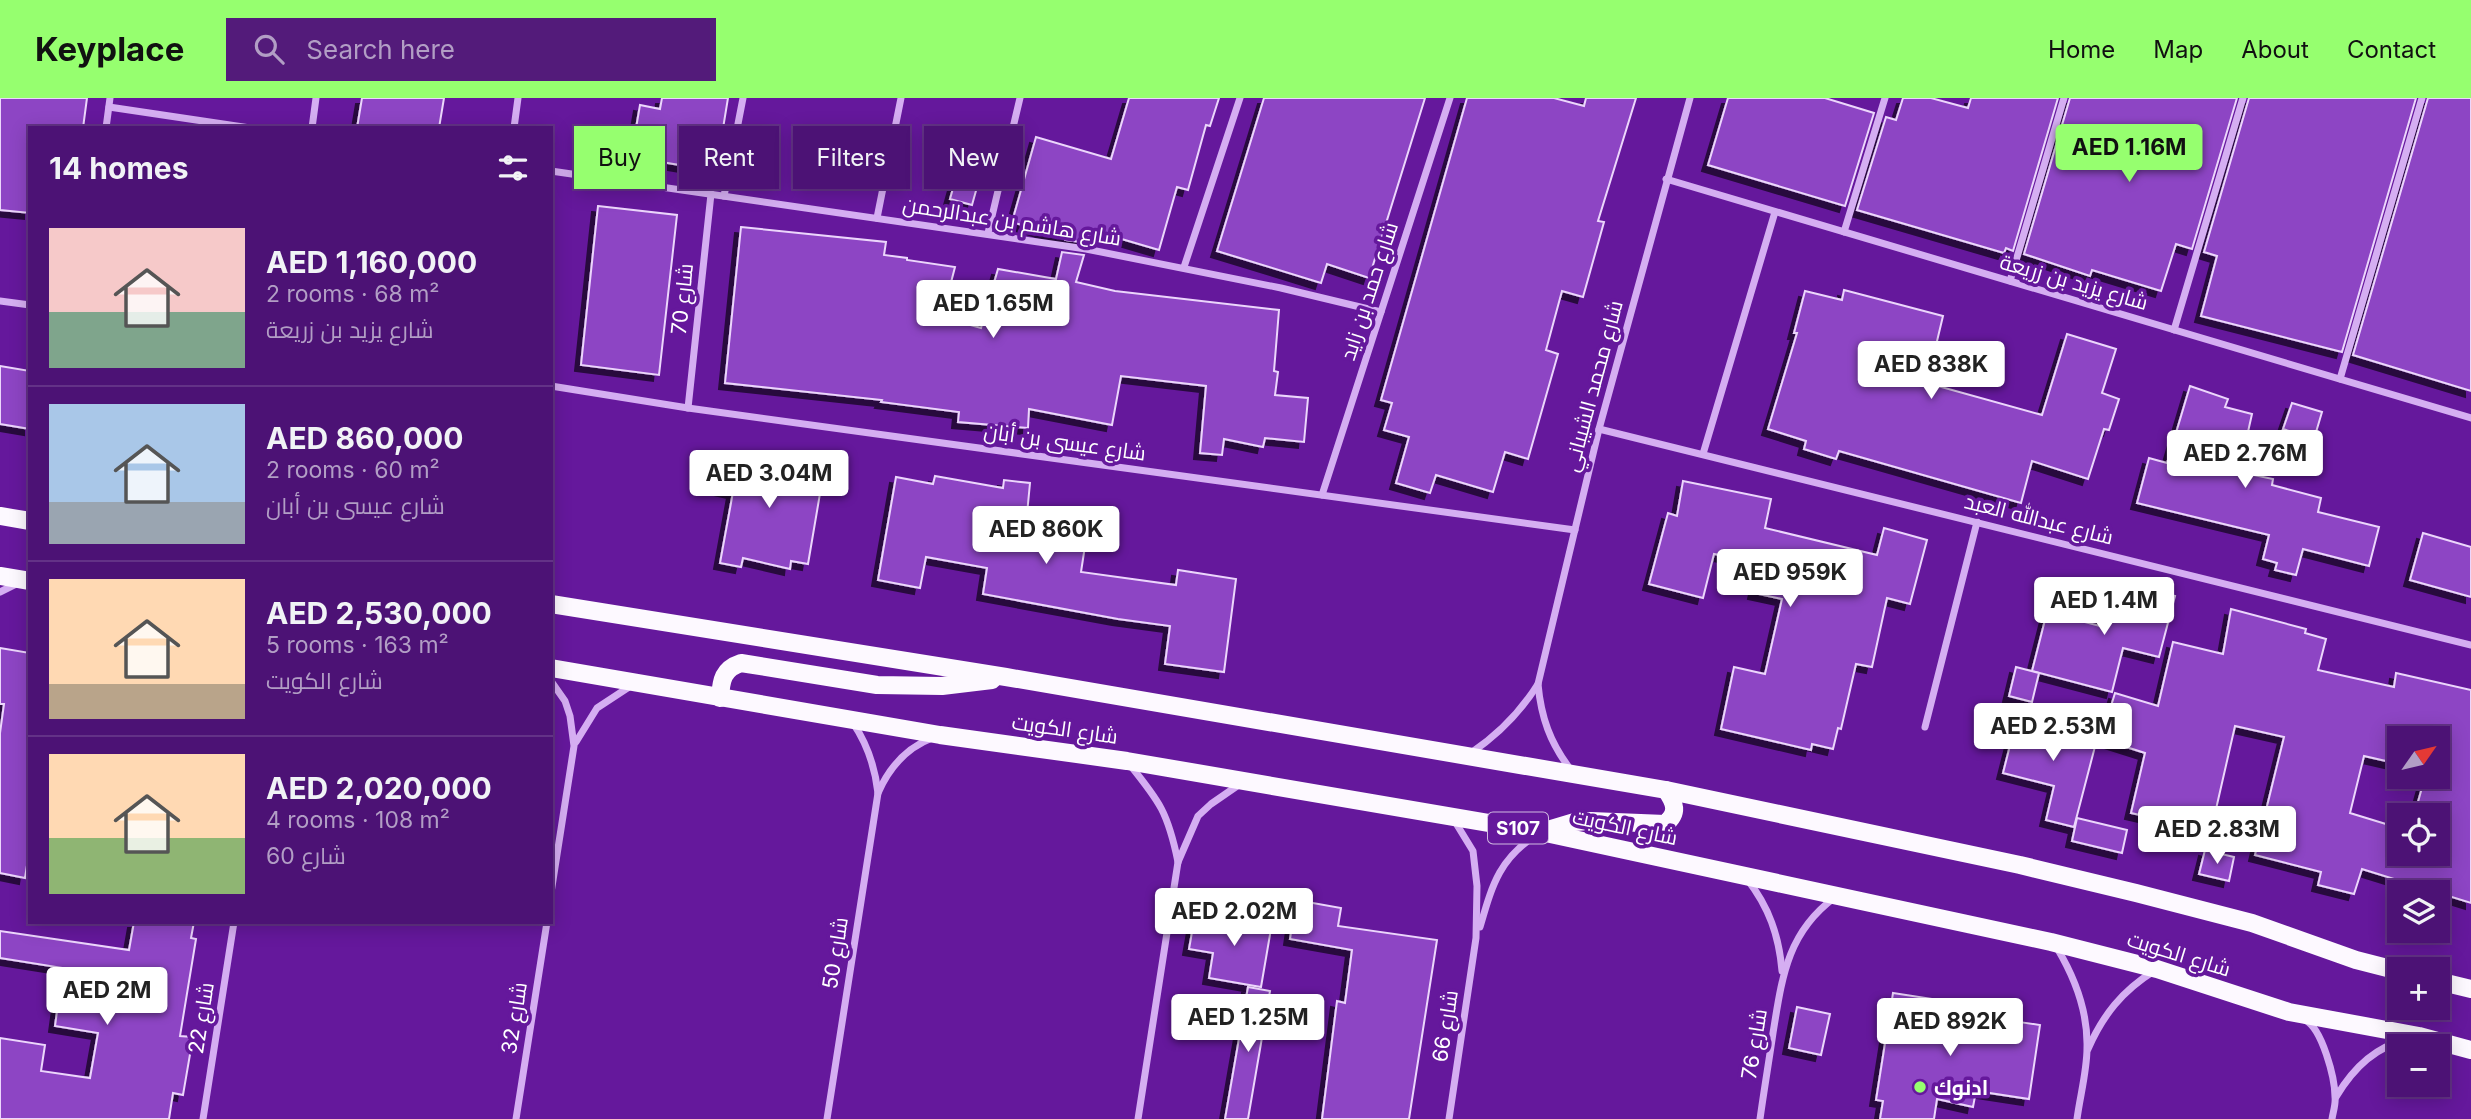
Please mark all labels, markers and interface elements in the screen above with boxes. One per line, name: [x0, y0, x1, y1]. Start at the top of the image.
search box: [226, 18, 716, 81]
text: Keyplace: [35, 29, 184, 69]
icon: search: [250, 30, 288, 68]
text: Search here: [306, 34, 455, 65]
text: Home: [2048, 35, 2115, 64]
text: Map: [2153, 35, 2203, 64]
text: About: [2241, 35, 2309, 64]
text: Contact: [2347, 35, 2436, 64]
pin: AED 1.16M: [2049, 125, 2209, 184]
chip: Buy: [574, 126, 665, 189]
chip: Rent: [679, 126, 779, 189]
chip: Filters: [793, 126, 910, 189]
chip: New: [924, 126, 1023, 189]
text: AED 1.16M: [2072, 133, 2187, 161]
icon: filters: [494, 149, 532, 187]
text: 14 homes: [49, 150, 188, 186]
street label: شارع هاشم بن عبدالرحمن: [901, 191, 1123, 253]
street label: شارع حمد بن زايد: [1335, 219, 1405, 364]
text: AED 1,160,000: [266, 244, 477, 280]
street label: شارع يزيد بن زريعة: [1996, 249, 2151, 317]
icon: home: [105, 256, 189, 340]
street label: شارع 70: [666, 262, 700, 336]
text: 2 rooms · 68 m²: [266, 280, 439, 308]
pin: AED 1.65M: [913, 280, 1073, 340]
text: AED 1.65M: [932, 289, 1054, 317]
street label: شارع محمد الشيباني: [1558, 298, 1632, 475]
text: شارع يزيد بن زريعة: [266, 316, 434, 344]
pin: AED 838K: [1859, 342, 2003, 401]
text: AED 838K: [1874, 350, 1988, 378]
street label: شارع عيسى بن أبان: [982, 418, 1148, 468]
text: AED 860,000: [266, 420, 464, 456]
pin: AED 2.76M: [2165, 430, 2325, 490]
icon: home: [105, 432, 189, 516]
text: AED 2.76M: [2183, 439, 2307, 467]
pin: AED 3.04M: [689, 450, 849, 510]
text: 2 rooms · 60 m²: [266, 456, 440, 484]
text: AED 3.04M: [705, 459, 833, 487]
street label: شارع عبدالله العبد: [1962, 487, 2116, 551]
text: شارع عيسى بن أبان: [266, 492, 445, 520]
pin: AED 860K: [974, 506, 1118, 566]
text: AED 860K: [988, 515, 1104, 543]
pin: AED 959K: [1718, 550, 1862, 609]
text: AED 959K: [1733, 558, 1847, 586]
pin: AED 1.4M: [2032, 578, 2176, 637]
text: AED 1.4M: [2050, 586, 2158, 614]
text: AED 2,530,000: [266, 595, 492, 631]
icon: home: [105, 607, 189, 691]
text: 5 rooms · 163 m²: [266, 631, 449, 659]
text: شارع الكويت: [266, 667, 383, 695]
pin: AED 2.53M: [1973, 704, 2133, 763]
street label: شارع الكويت: [1010, 709, 1120, 751]
text: AED 2.53M: [1990, 712, 2116, 740]
north arrow: [2387, 726, 2450, 789]
map controls: [2387, 726, 2450, 1097]
text: AED 2,020,000: [266, 770, 492, 806]
icon: home: [105, 782, 189, 866]
button: locate: [2387, 803, 2450, 866]
street label: شارع الكويت: [1570, 804, 1680, 852]
text: 4 rooms · 108 m²: [266, 806, 450, 834]
pin: AED 2.83M: [2137, 806, 2297, 866]
road number: S107: [1488, 813, 1548, 844]
text: AED 2.83M: [2154, 815, 2280, 843]
text: شارع 60: [266, 842, 346, 870]
button: layers: [2387, 880, 2450, 943]
pin: AED 2.02M: [1154, 888, 1314, 948]
text: AED 2.02M: [1171, 897, 1297, 925]
street label: شارع 50: [817, 915, 855, 991]
street label: شارع الكويت: [2124, 926, 2234, 983]
button: +: [2387, 957, 2450, 1020]
pin: AED 2M: [50, 968, 164, 1027]
text: AED 2M: [62, 976, 152, 1004]
street label: شارع 22: [183, 980, 221, 1056]
street label: شارع 32: [496, 980, 534, 1056]
street label: شارع 66: [1427, 988, 1465, 1064]
pin: AED 1.25M: [1168, 995, 1328, 1054]
pin: AED 892K: [1878, 998, 2022, 1058]
text: AED 1.25M: [1187, 1003, 1309, 1031]
street label: شارع 76: [1736, 1007, 1774, 1081]
text: AED 892K: [1893, 1007, 2007, 1035]
button: −: [2387, 1034, 2450, 1097]
place label: ادنوك: [1934, 1075, 1988, 1101]
marker: ادنوك: [1912, 1079, 1928, 1095]

